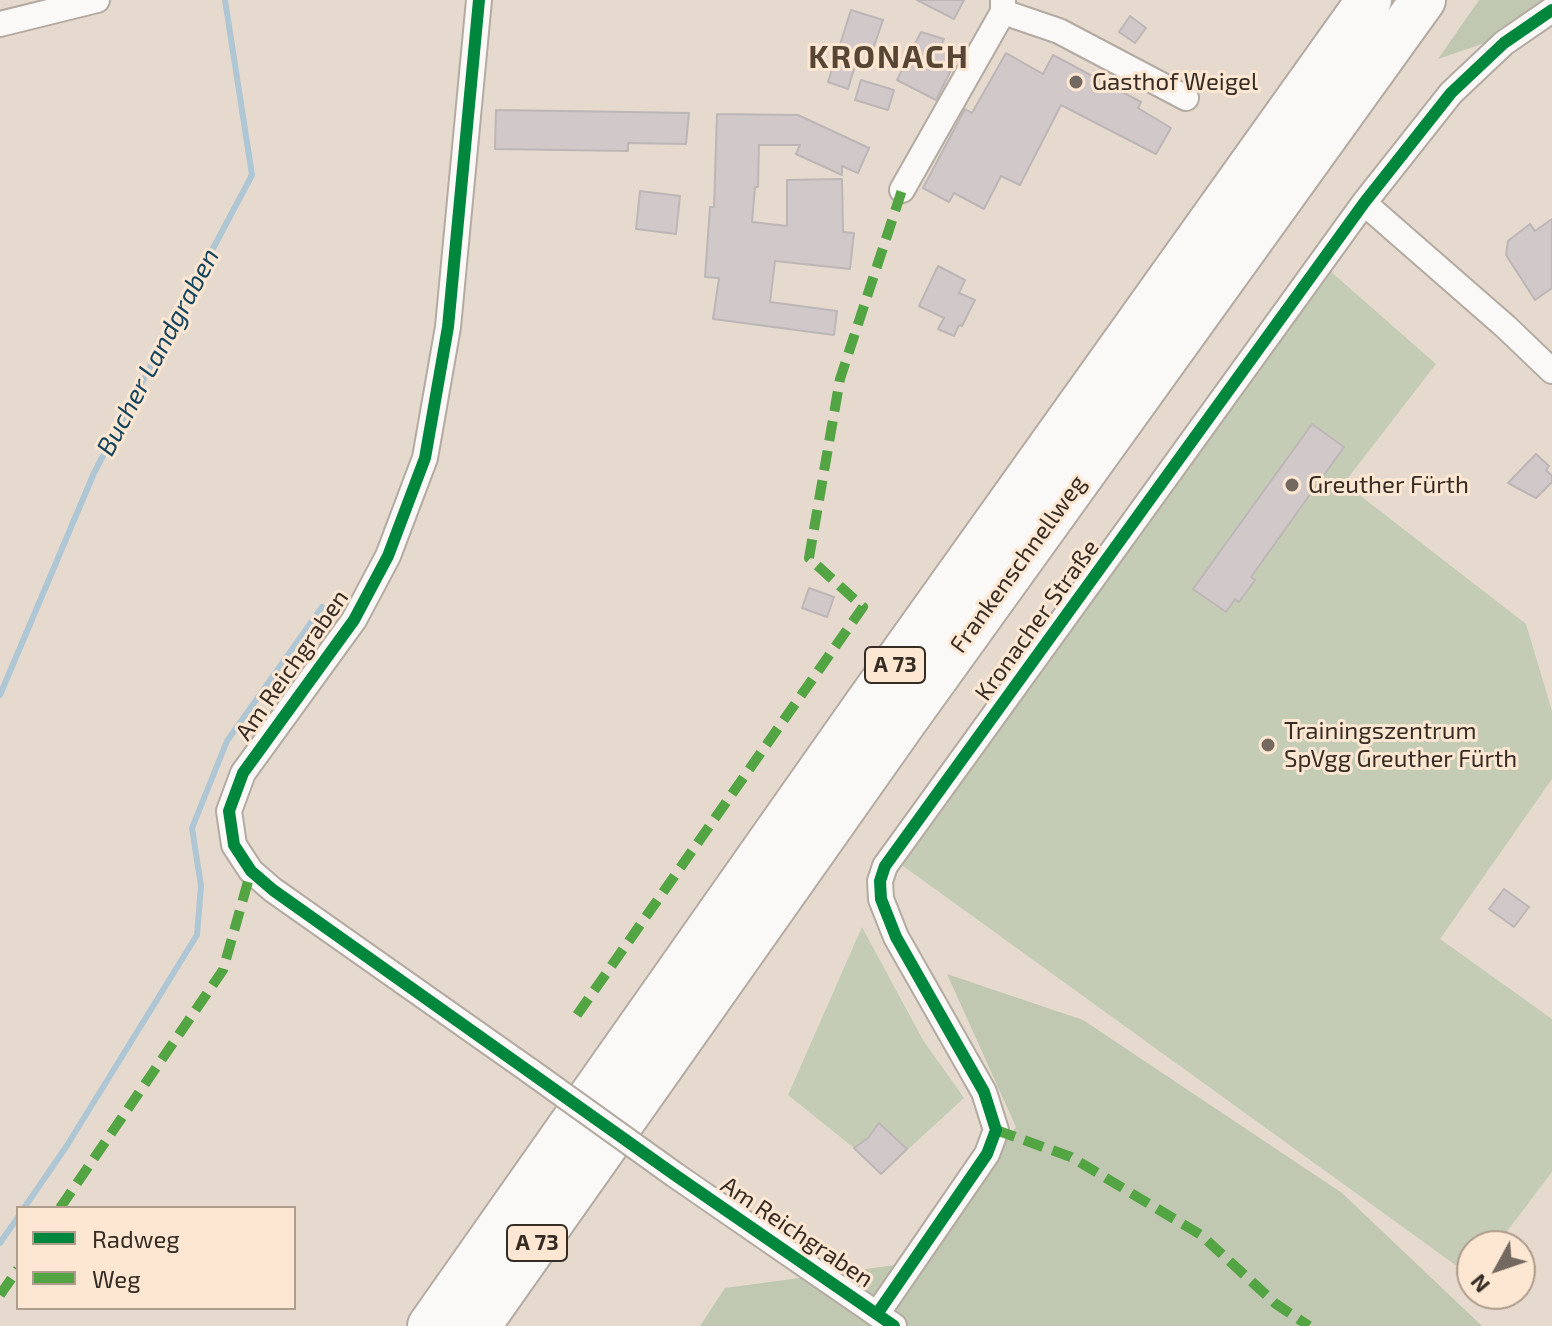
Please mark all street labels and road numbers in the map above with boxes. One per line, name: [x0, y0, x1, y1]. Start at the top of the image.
street label: Frankenschnellweg: [944, 470, 1092, 658]
street label: Kronacher Straße: [969, 534, 1105, 706]
street label: Am Reichgraben: [229, 584, 355, 746]
road number: A 73: [865, 647, 925, 683]
street label: Am Reichgraben: [715, 1171, 879, 1293]
road number: A 73: [507, 1225, 567, 1261]

